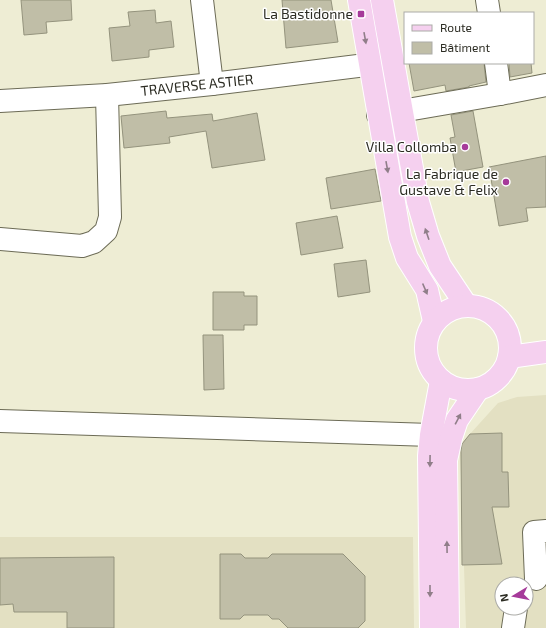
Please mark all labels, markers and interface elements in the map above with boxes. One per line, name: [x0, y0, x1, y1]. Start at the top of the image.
place label: La Bastidonne: [263, 5, 353, 22]
marker: La Bastidonne: [356, 9, 366, 19]
legend: [404, 12, 534, 64]
text: Route: [440, 20, 472, 34]
one-way arrow: [363, 32, 369, 45]
text: Bâtiment: [440, 40, 491, 54]
street label: TRAVERSE ASTIER: [140, 70, 255, 99]
place label: Villa Collomba: [366, 138, 457, 155]
marker: Villa Collomba: [460, 142, 470, 152]
one-way arrow: [385, 160, 391, 173]
place label: La Fabrique de Gustave & Felix: [399, 165, 499, 198]
marker: La Fabrique de Gustave & Felix: [501, 177, 511, 187]
one-way arrow: [424, 228, 430, 240]
one-way arrow: [422, 284, 428, 295]
one-way arrow: [455, 413, 462, 425]
one-way arrow: [427, 455, 433, 468]
one-way arrow: [444, 540, 450, 553]
north arrow: [494, 576, 534, 616]
one-way arrow: [427, 585, 433, 598]
text: N: [497, 593, 511, 603]

